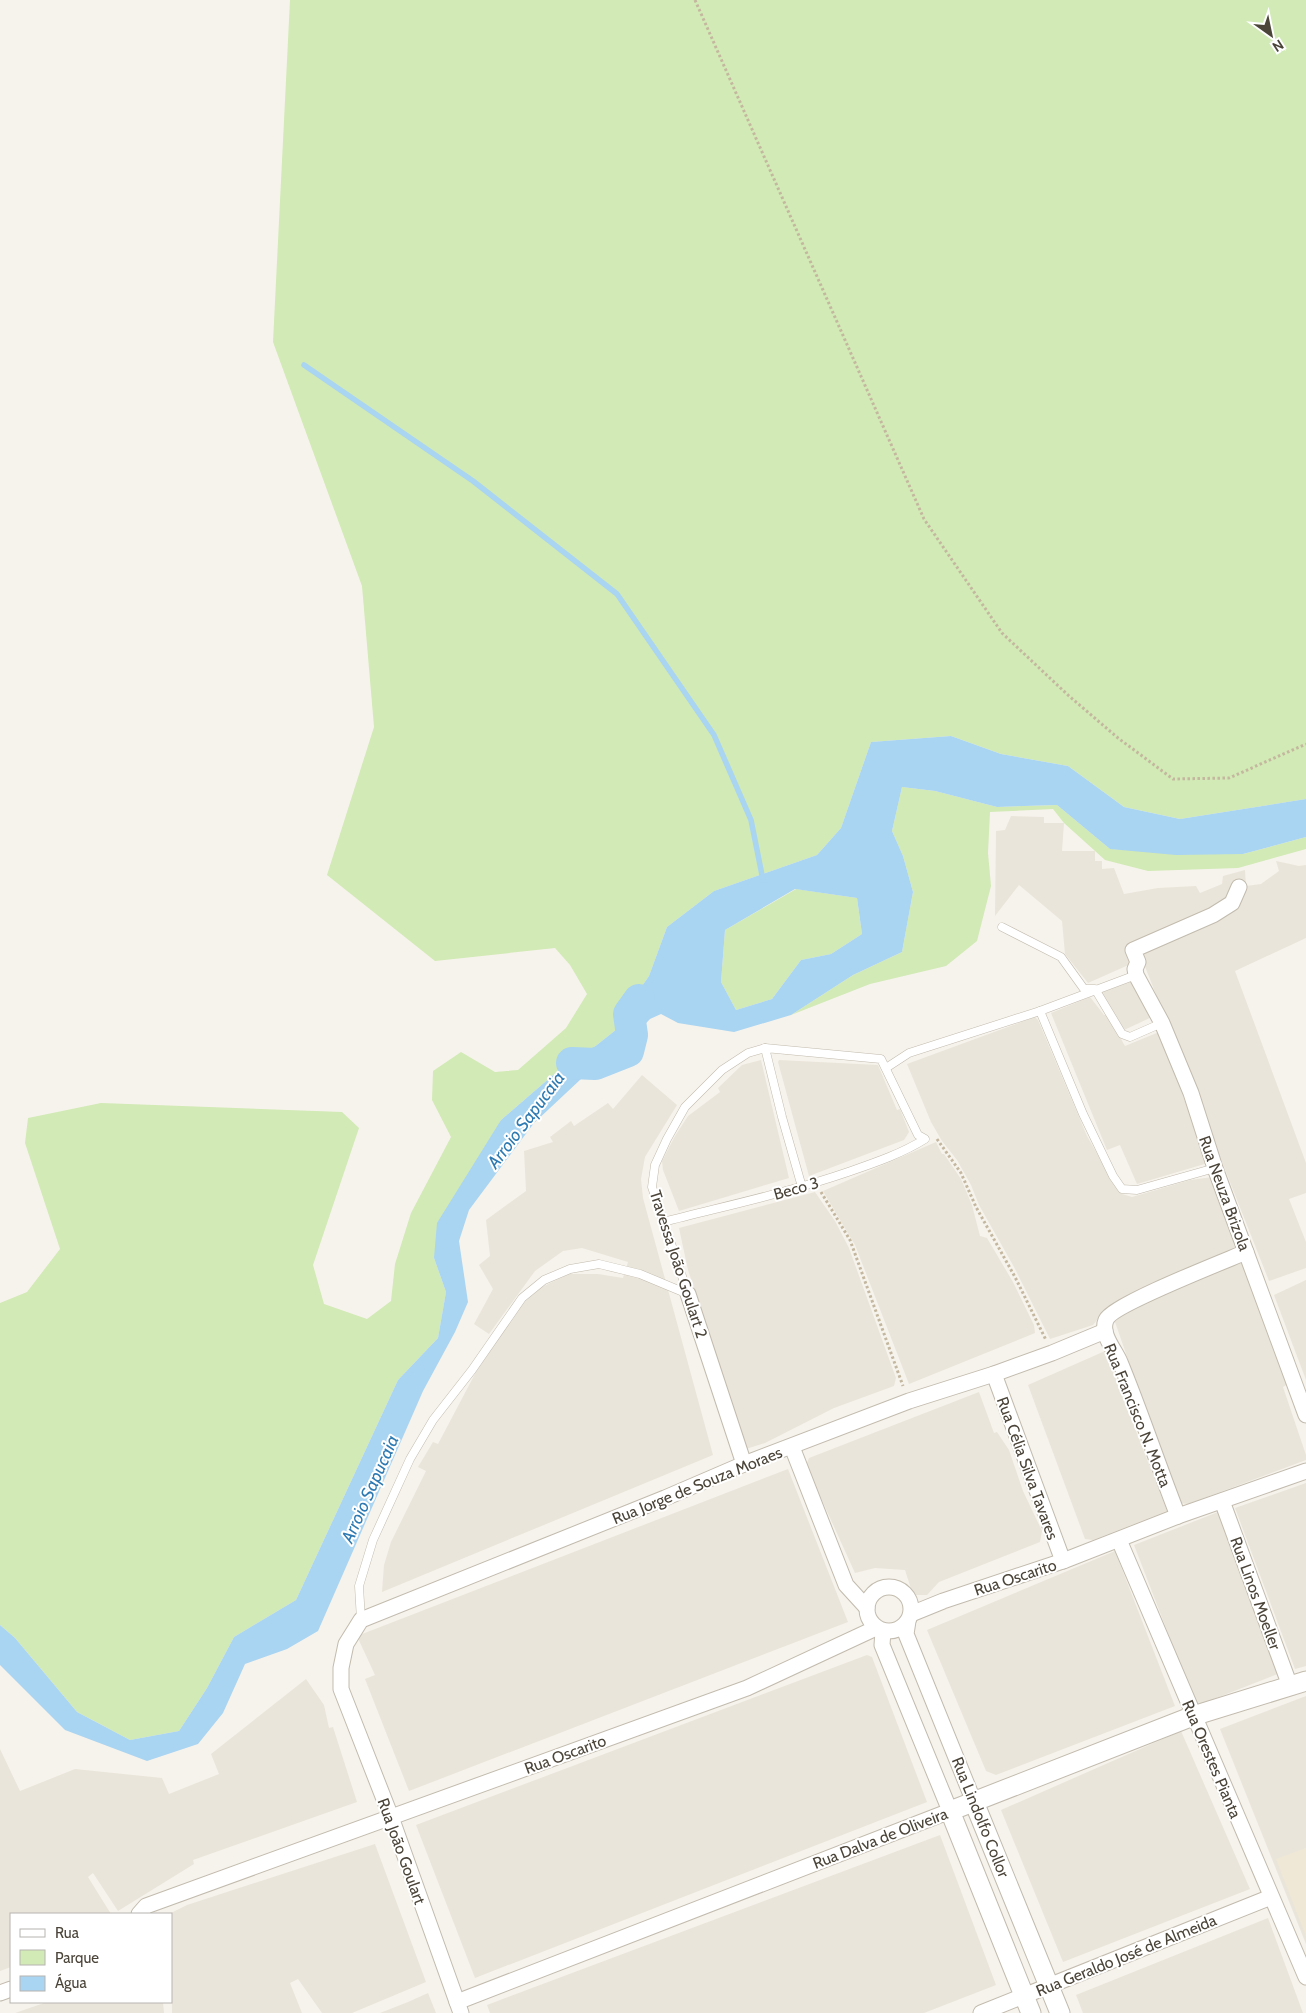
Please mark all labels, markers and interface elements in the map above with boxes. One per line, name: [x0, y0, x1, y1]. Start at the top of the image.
north arrow: [1246, 10, 1296, 60]
text: N: [1269, 36, 1287, 56]
water label: Arroio Sapucaia: [482, 1067, 570, 1174]
street label: Rua Neuza Brizola: [1195, 1133, 1254, 1254]
street label: Beco 3: [771, 1173, 821, 1204]
street label: Travessa João Goulart 2: [646, 1188, 711, 1341]
street label: Rua Francisco N. Motta: [1100, 1341, 1175, 1490]
street label: Rua Célia Silva Tavares: [993, 1394, 1062, 1543]
water label: Arroio Sapucaia: [336, 1432, 404, 1547]
street label: Rua Jorge de Souza Moraes: [609, 1443, 785, 1528]
street label: Rua Linos Moeller: [1226, 1534, 1285, 1653]
street label: Rua Oscarito: [972, 1555, 1059, 1600]
street label: Rua Orestes Pianta: [1178, 1697, 1245, 1822]
street label: Rua Oscarito: [522, 1731, 609, 1778]
street label: Rua Lindolfo Collor: [948, 1754, 1014, 1881]
street label: Rua João Goulart: [374, 1795, 430, 1907]
street label: Rua Dalva de Oliveira: [810, 1804, 951, 1873]
street label: Rua Geraldo José de Almeida: [1033, 1910, 1220, 2000]
legend: [10, 1913, 172, 2003]
text: Rua: [55, 1924, 80, 1942]
text: Parque: [55, 1949, 99, 1967]
text: Água: [55, 1973, 87, 1992]

